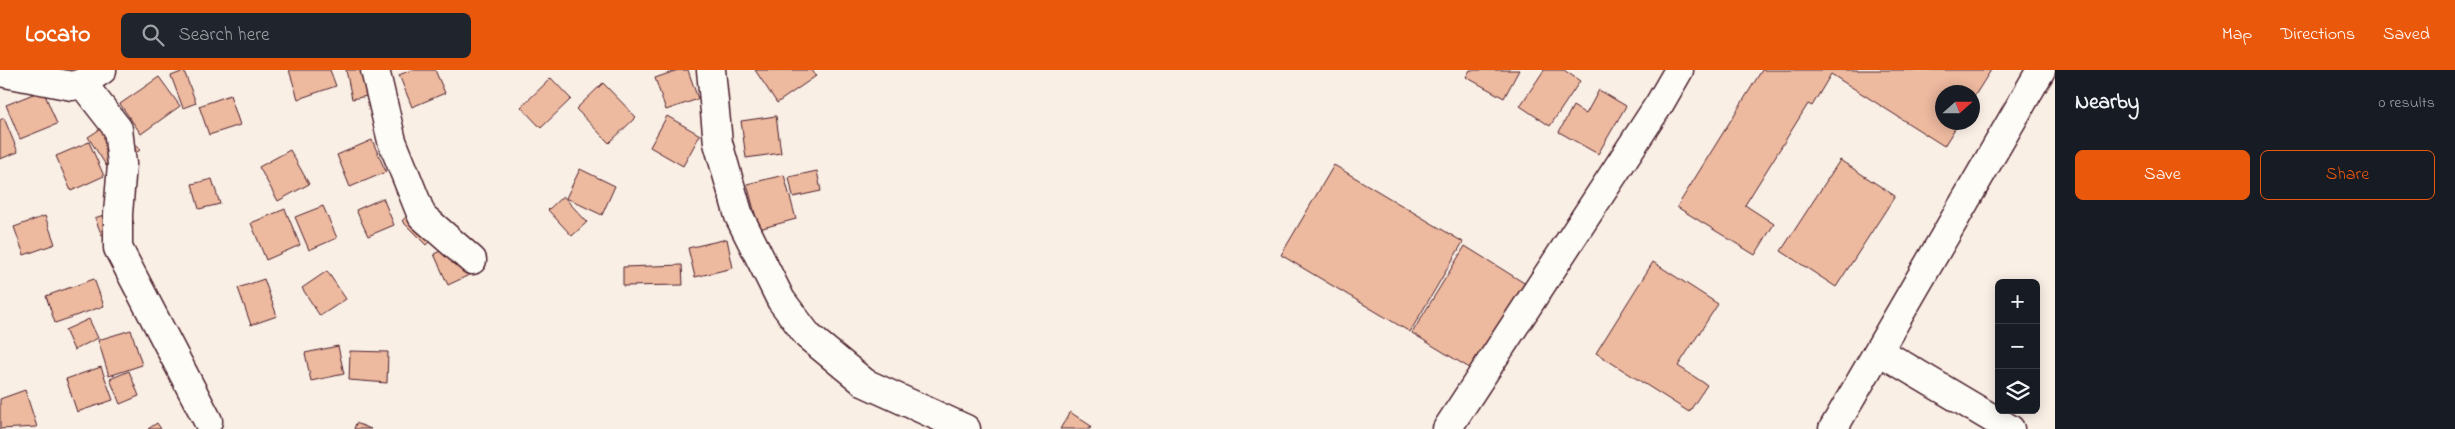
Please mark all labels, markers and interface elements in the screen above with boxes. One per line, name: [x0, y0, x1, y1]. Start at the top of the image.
search box: [121, 13, 471, 58]
text: Locato: [25, 18, 91, 53]
icon: search: [139, 21, 167, 49]
text: Search here: [179, 22, 270, 49]
text: Map: [2222, 22, 2252, 48]
text: Directions: [2280, 22, 2355, 48]
text: Saved: [2383, 22, 2430, 48]
north arrow: [1935, 85, 1980, 130]
text: Nearby: [2075, 88, 2139, 118]
text: 0 results: [2379, 91, 2435, 115]
button: Save: [2075, 150, 2250, 200]
button: Share: [2260, 150, 2435, 200]
map controls: [1995, 279, 2040, 414]
button: +: [1995, 279, 2040, 324]
button: −: [1995, 324, 2040, 369]
button: layers: [1995, 369, 2040, 414]

